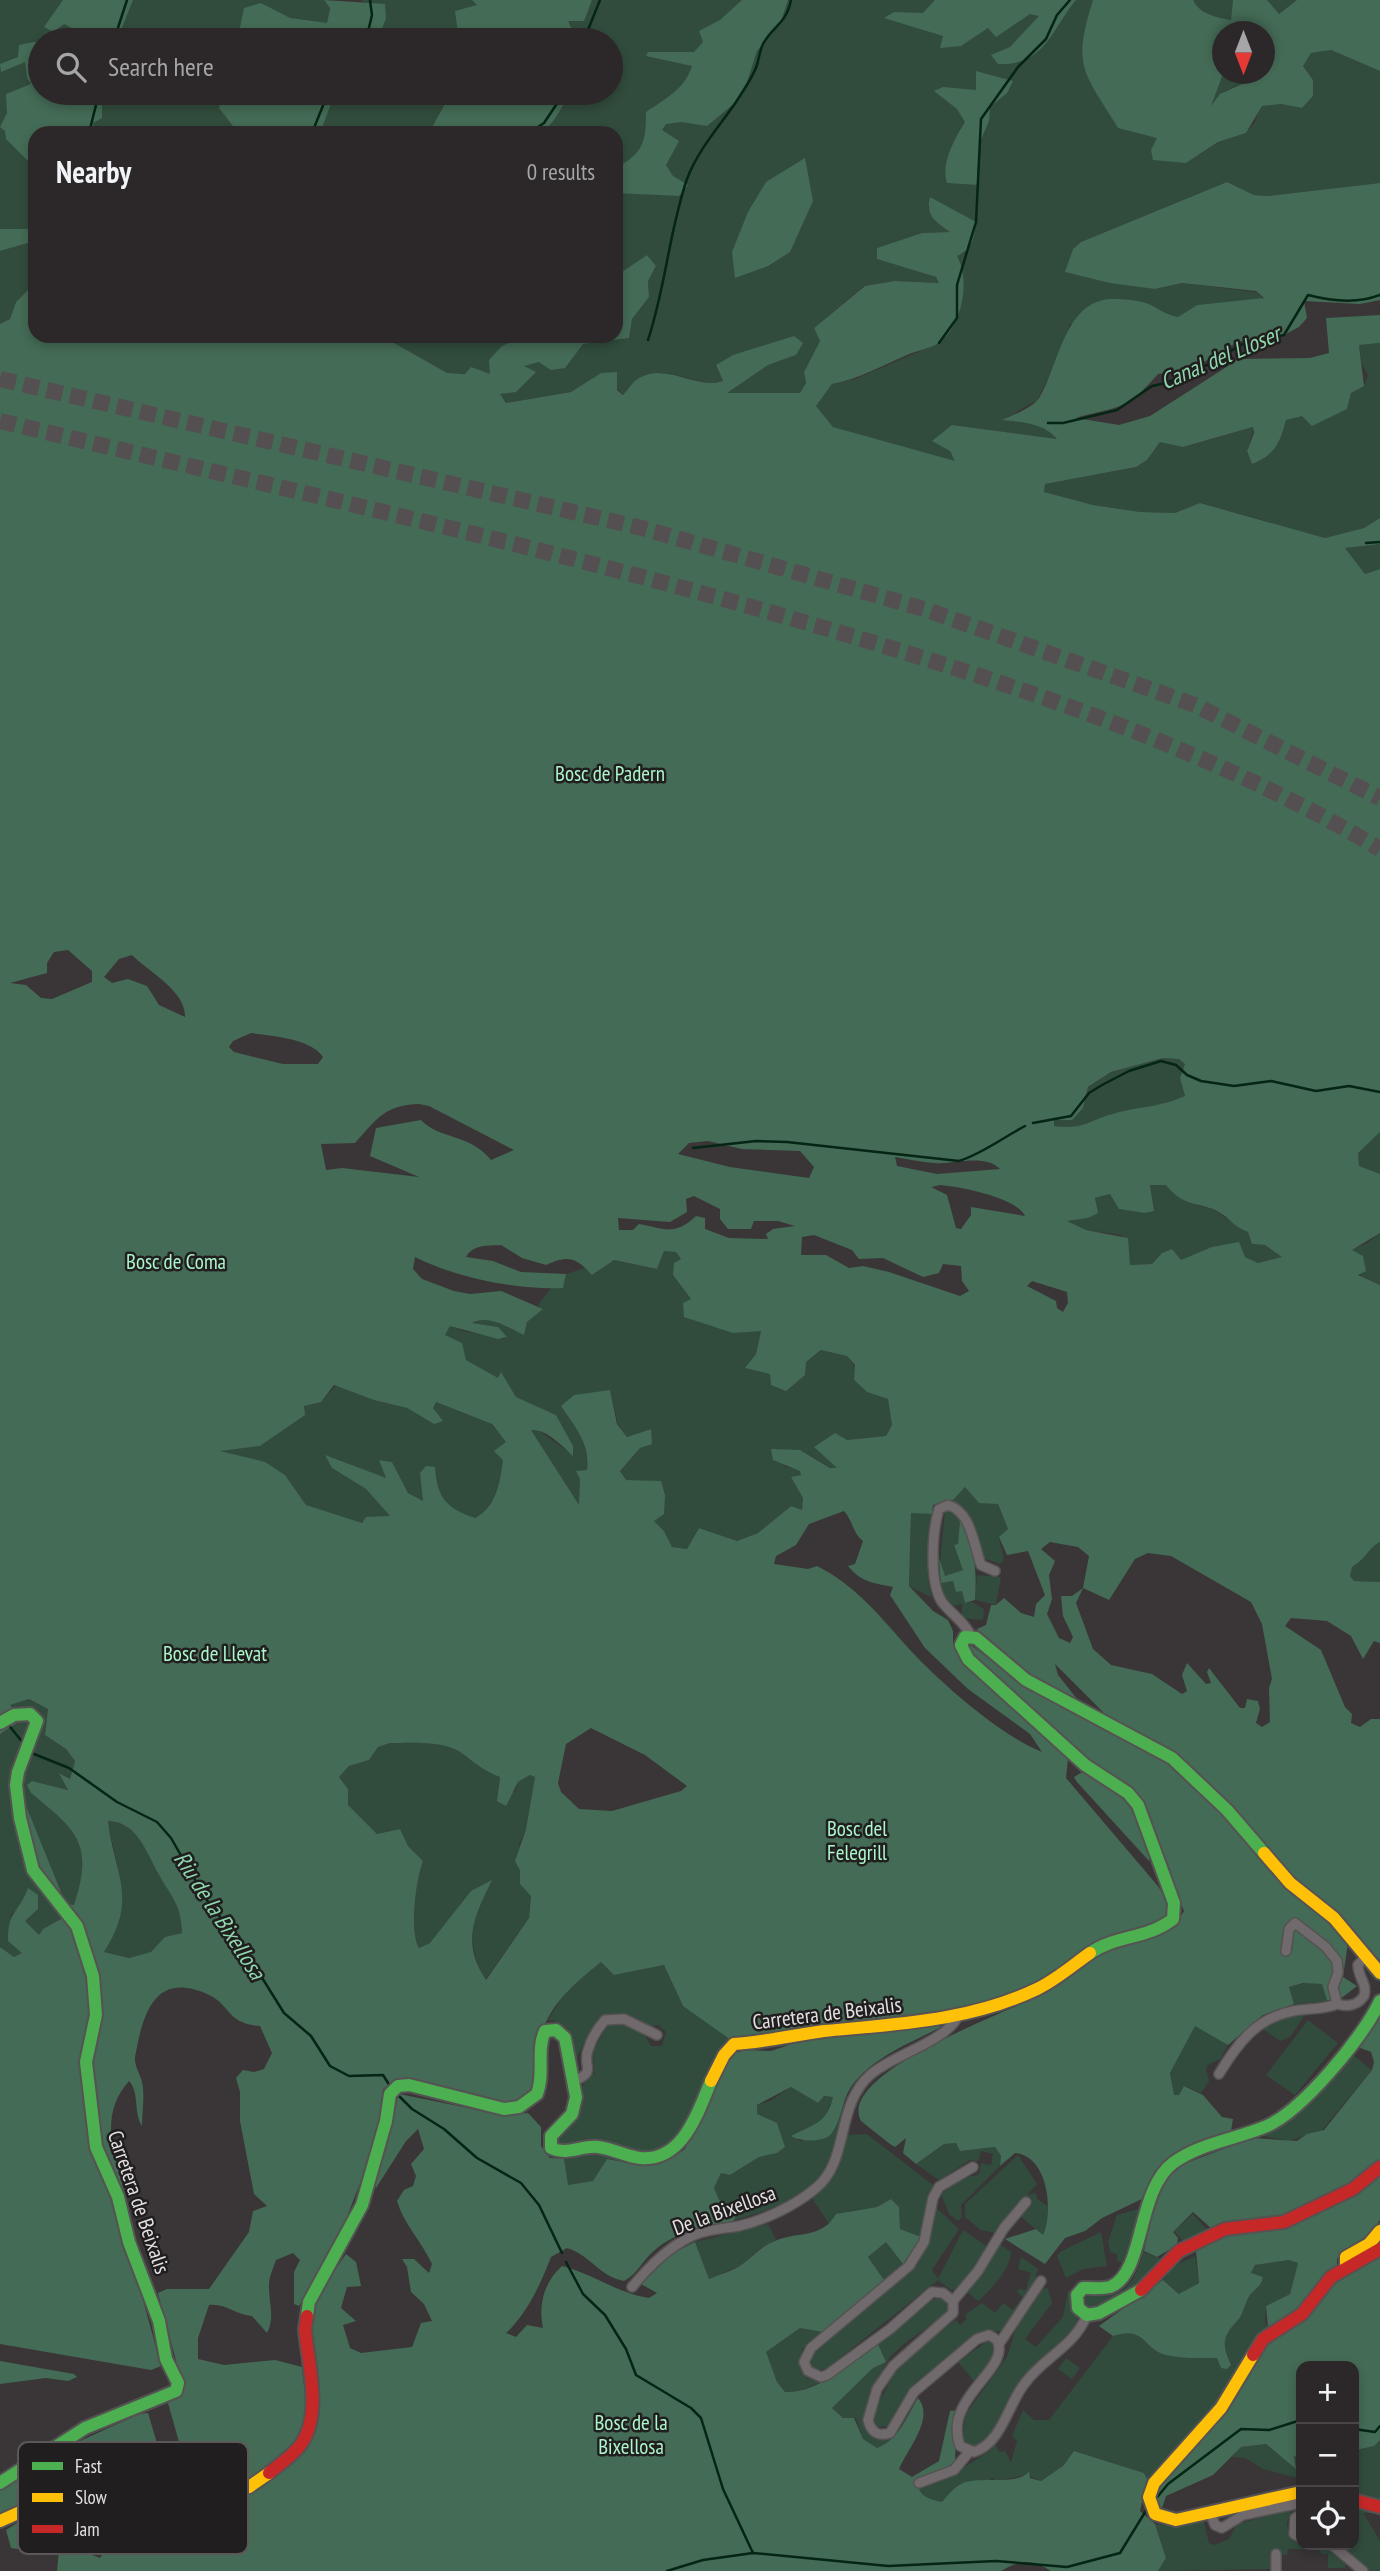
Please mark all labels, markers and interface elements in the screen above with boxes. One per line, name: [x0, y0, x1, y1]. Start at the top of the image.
north arrow: [1212, 21, 1275, 84]
search box: [28, 28, 623, 105]
icon: search: [52, 48, 90, 86]
text: Search here: [108, 50, 214, 83]
text: Nearby: [56, 152, 131, 191]
text: 0 results: [527, 157, 595, 186]
water label: Canal del Lloser: [1156, 317, 1288, 395]
park label: Bosc de Padern: [555, 760, 665, 787]
park label: Bosc de Coma: [126, 1248, 226, 1275]
park label: Bosc de Llevat: [163, 1640, 267, 1667]
park label: Bosc del Felegrill: [827, 1815, 887, 1866]
water label: Riu de la Bixellosa: [168, 1846, 273, 1986]
street label: Carretera de Beixalis: [751, 1990, 903, 2036]
street label: Carretera de Beixalis: [102, 2127, 176, 2277]
street label: De la Bixellosa: [669, 2179, 779, 2241]
map controls: [1296, 2361, 1359, 2550]
button: +: [1296, 2361, 1359, 2424]
park label: Bosc de la Bixellosa: [594, 2409, 668, 2460]
button: −: [1296, 2424, 1359, 2487]
legend: [18, 2442, 248, 2554]
text: Fast: [75, 2454, 103, 2478]
text: Slow: [75, 2485, 108, 2509]
button: locate: [1296, 2487, 1359, 2550]
text: Jam: [74, 2517, 100, 2541]

